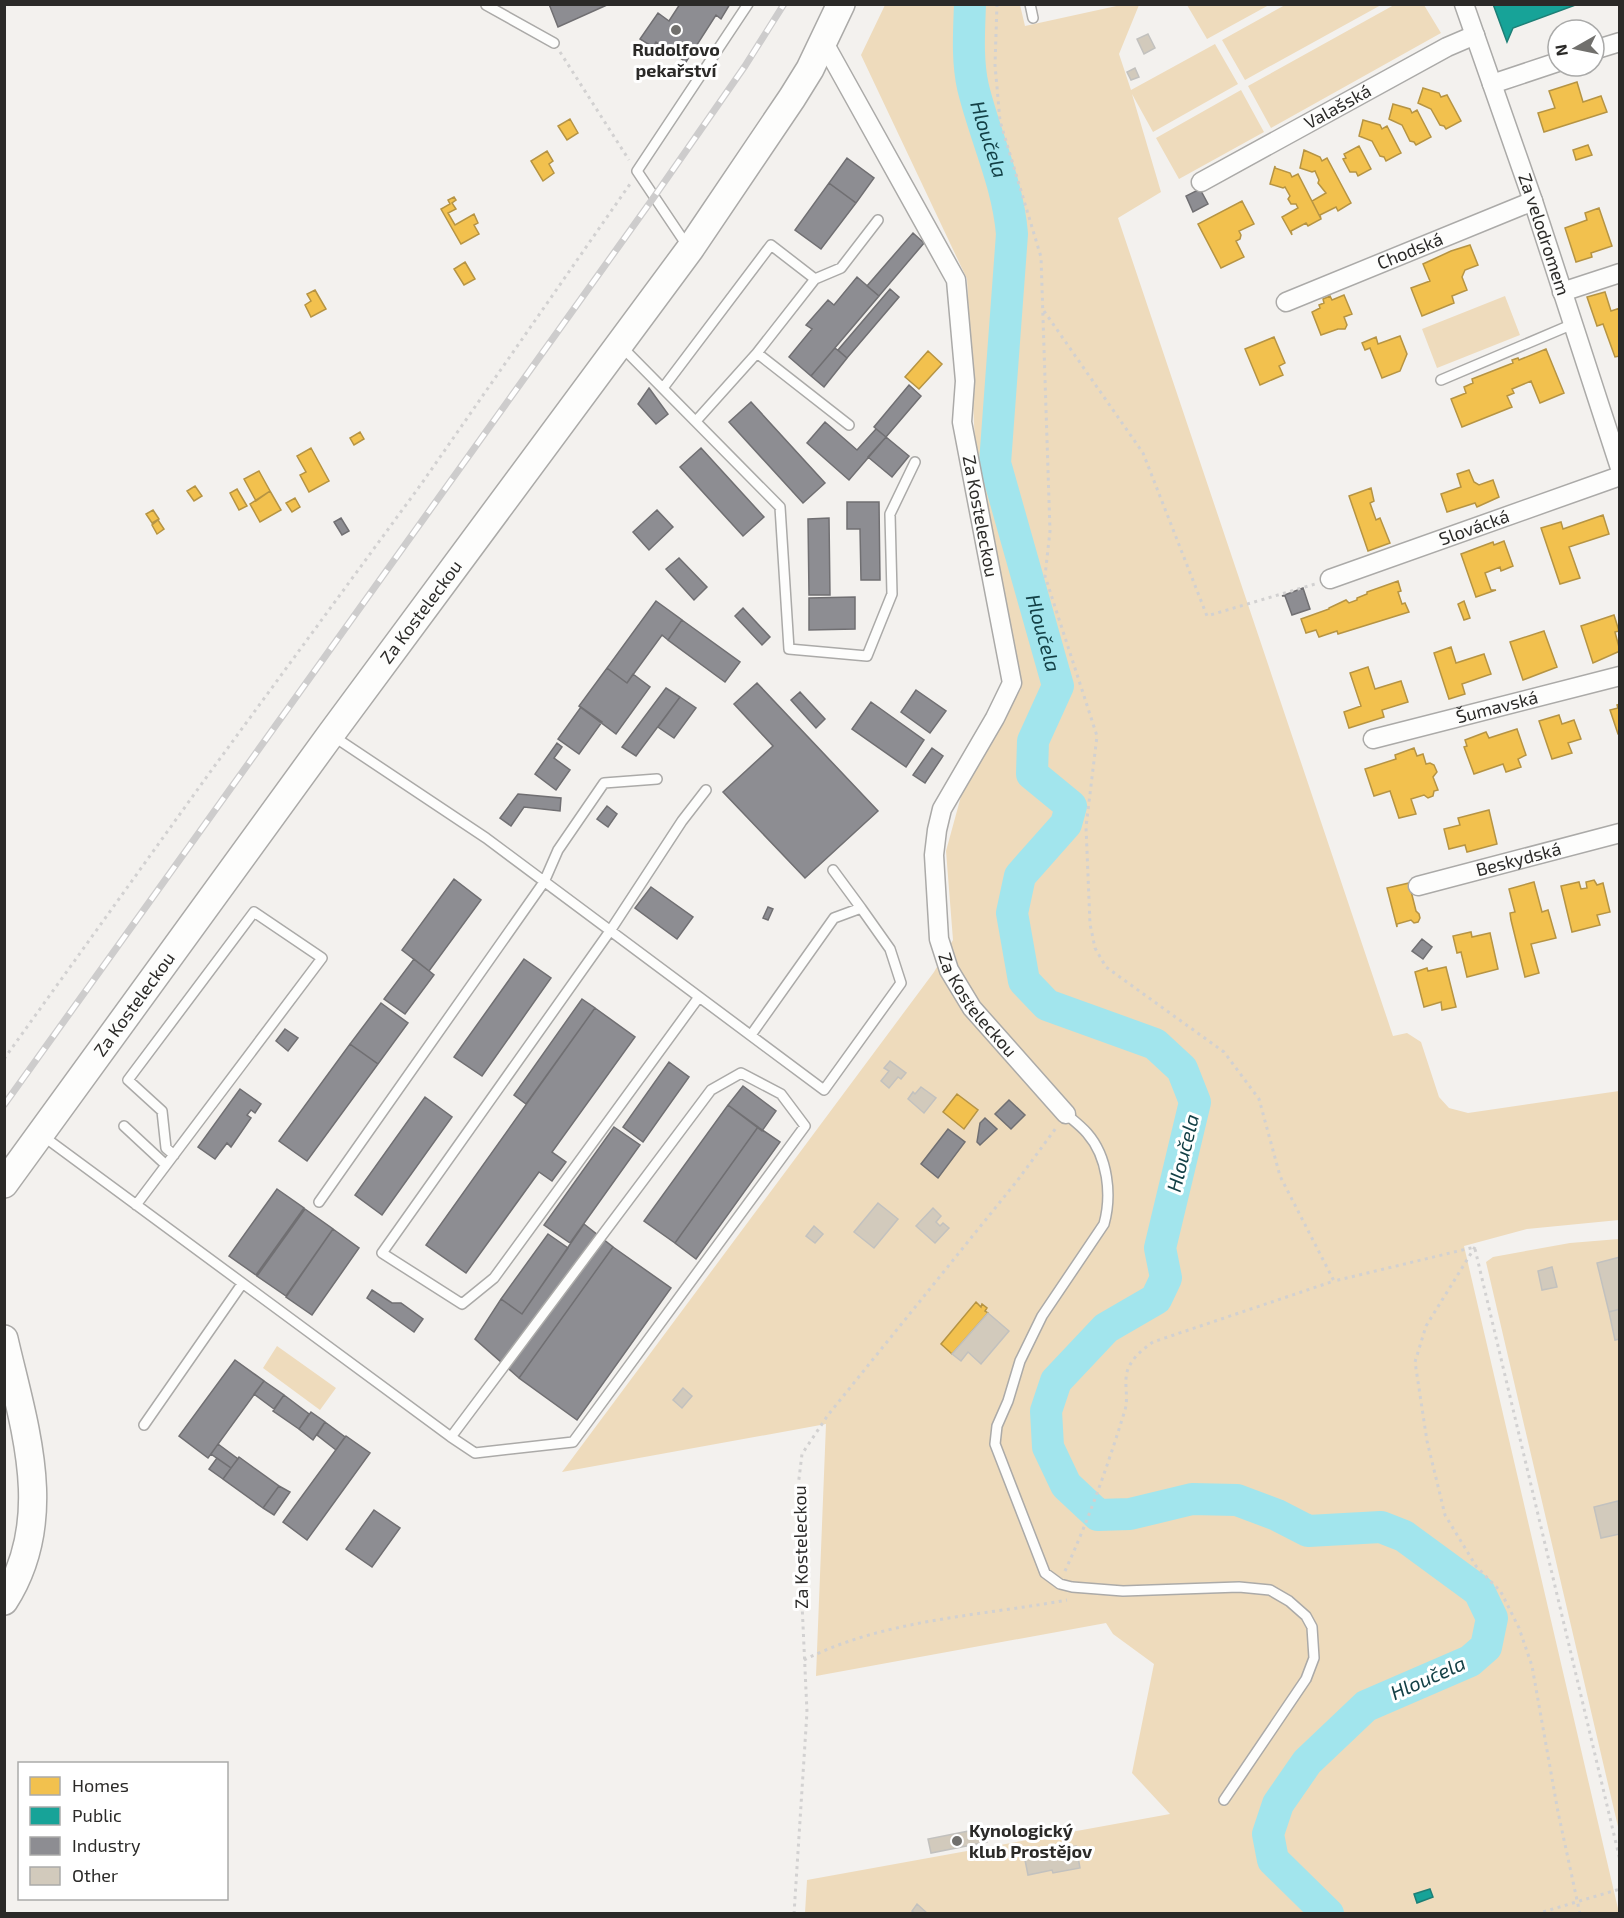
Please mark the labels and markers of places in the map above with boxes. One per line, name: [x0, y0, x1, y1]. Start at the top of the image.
marker: Rudolfovo pekařství: [669, 23, 683, 37]
place label: Rudolfovo pekařství: [632, 38, 720, 81]
place label: Kynologický klub Prostějov: [969, 1819, 1093, 1862]
marker: Kynologický klub Prostějov: [950, 1834, 964, 1848]

